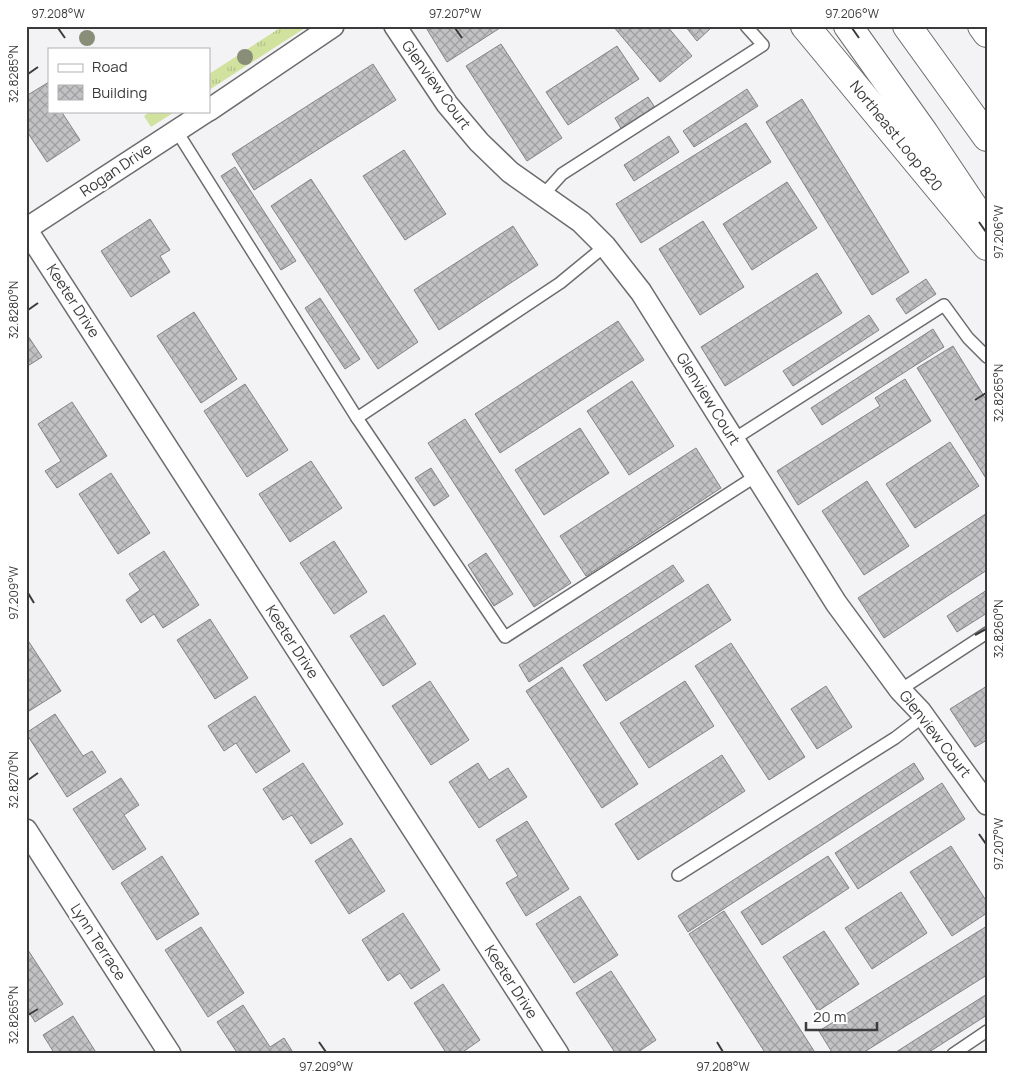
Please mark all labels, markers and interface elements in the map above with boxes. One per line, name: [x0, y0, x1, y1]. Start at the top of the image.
text: 97.208°W: [31, 5, 85, 22]
text: 97.207°W: [429, 5, 482, 22]
text: 97.206°W: [825, 5, 880, 22]
street label: Glenview Court: [397, 36, 476, 134]
text: 32.8285°N: [5, 45, 22, 103]
legend: [48, 48, 210, 112]
text: Road: [92, 56, 128, 77]
street label: Northeast Loop 820: [845, 76, 948, 196]
text: Building: [92, 82, 147, 103]
street label: Rogan Drive: [76, 138, 156, 201]
text: 97.206°W: [990, 204, 1007, 259]
street label: Keeter Drive: [42, 260, 105, 342]
text: 32.8280°N: [5, 281, 22, 339]
street label: Glenview Court: [672, 348, 745, 449]
text: 32.8265°N: [990, 364, 1007, 422]
text: 97.209°W: [5, 565, 22, 620]
text: 32.8260°N: [990, 600, 1007, 658]
street label: Keeter Drive: [261, 601, 324, 683]
street label: Glenview Court: [895, 686, 976, 782]
text: 32.8270°N: [5, 751, 22, 809]
text: 97.207°W: [990, 817, 1007, 870]
street label: Lynn Terrace: [66, 899, 131, 984]
street label: Keeter Drive: [480, 941, 543, 1023]
text: 32.8265°N: [5, 986, 22, 1044]
scale bar: [806, 1000, 877, 1032]
text: 20 m: [813, 1006, 846, 1027]
text: 97.209°W: [299, 1058, 354, 1075]
text: 97.208°W: [696, 1058, 750, 1075]

